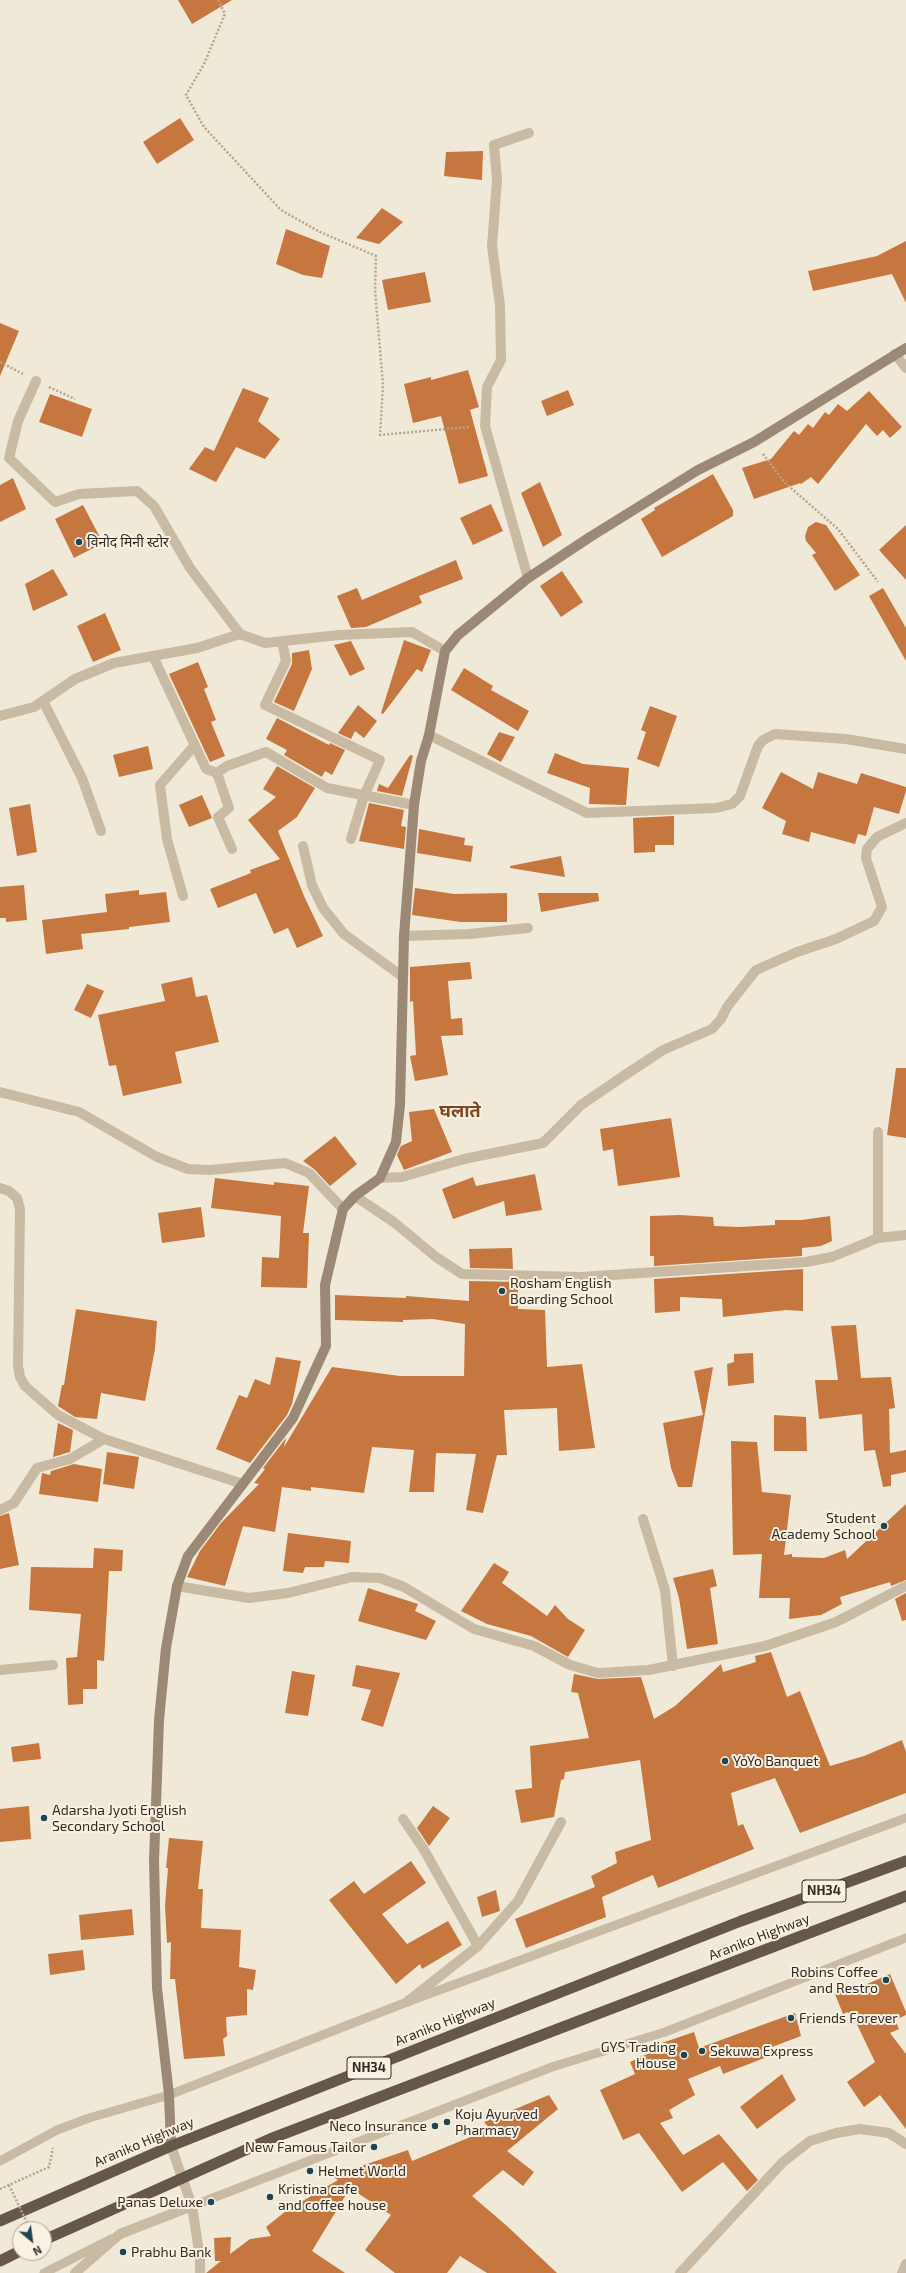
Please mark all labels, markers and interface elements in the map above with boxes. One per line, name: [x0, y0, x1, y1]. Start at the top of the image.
place label: विनोद मिनी स्टोर: [87, 534, 169, 550]
marker: विनोद मिनी स्टोर: [74, 537, 84, 547]
district label: घलाते: [439, 1100, 481, 1122]
place label: Rosham English Boarding School: [510, 1275, 613, 1308]
marker: Rosham English Boarding School: [497, 1286, 507, 1296]
place label: Student Academy School: [772, 1510, 876, 1542]
marker: Student Academy School: [879, 1521, 889, 1531]
place label: YoYo Banquet: [733, 1753, 818, 1769]
marker: YoYo Banquet: [720, 1756, 730, 1766]
place label: Adarsha Jyoti English Secondary School: [52, 1802, 187, 1834]
marker: Adarsha Jyoti English Secondary School: [39, 1813, 49, 1823]
road number: NH34: [802, 1880, 846, 1902]
street label: Araniko Highway: [706, 1910, 812, 1964]
place label: Robins Coffee and Restro: [791, 1964, 878, 1996]
marker: Robins Coffee and Restro: [881, 1975, 891, 1985]
street label: Araniko Highway: [392, 1994, 498, 2050]
place label: Friends Forever: [799, 2010, 898, 2026]
marker: Friends Forever: [786, 2013, 796, 2023]
place label: GYS Trading House: [601, 2039, 676, 2072]
place label: Sekuwa Express: [710, 2043, 813, 2059]
marker: Sekuwa Express: [697, 2046, 707, 2056]
marker: GYS Trading House: [679, 2050, 689, 2060]
road number: NH34: [347, 2057, 391, 2079]
place label: Koju Ayurved Pharmacy: [455, 2106, 538, 2138]
street label: Araniko Highway: [91, 2113, 197, 2171]
marker: Koju Ayurved Pharmacy: [442, 2117, 452, 2127]
place label: Neco Insurance: [329, 2118, 427, 2134]
marker: Neco Insurance: [430, 2121, 440, 2131]
place label: New Famous Tailor: [245, 2139, 366, 2155]
marker: New Famous Tailor: [369, 2142, 379, 2152]
place label: Helmet World: [318, 2163, 406, 2179]
marker: Helmet World: [305, 2166, 315, 2176]
place label: Kristina cafe and coffee house: [278, 2181, 386, 2214]
marker: Kristina cafe and coffee house: [265, 2192, 275, 2202]
place label: Panas Deluxe: [117, 2194, 203, 2210]
marker: Panas Deluxe: [206, 2197, 216, 2207]
north arrow: [12, 2221, 52, 2261]
text: N: [31, 2243, 44, 2259]
place label: Prabhu Bank: [131, 2244, 211, 2260]
marker: Prabhu Bank: [118, 2247, 128, 2257]

